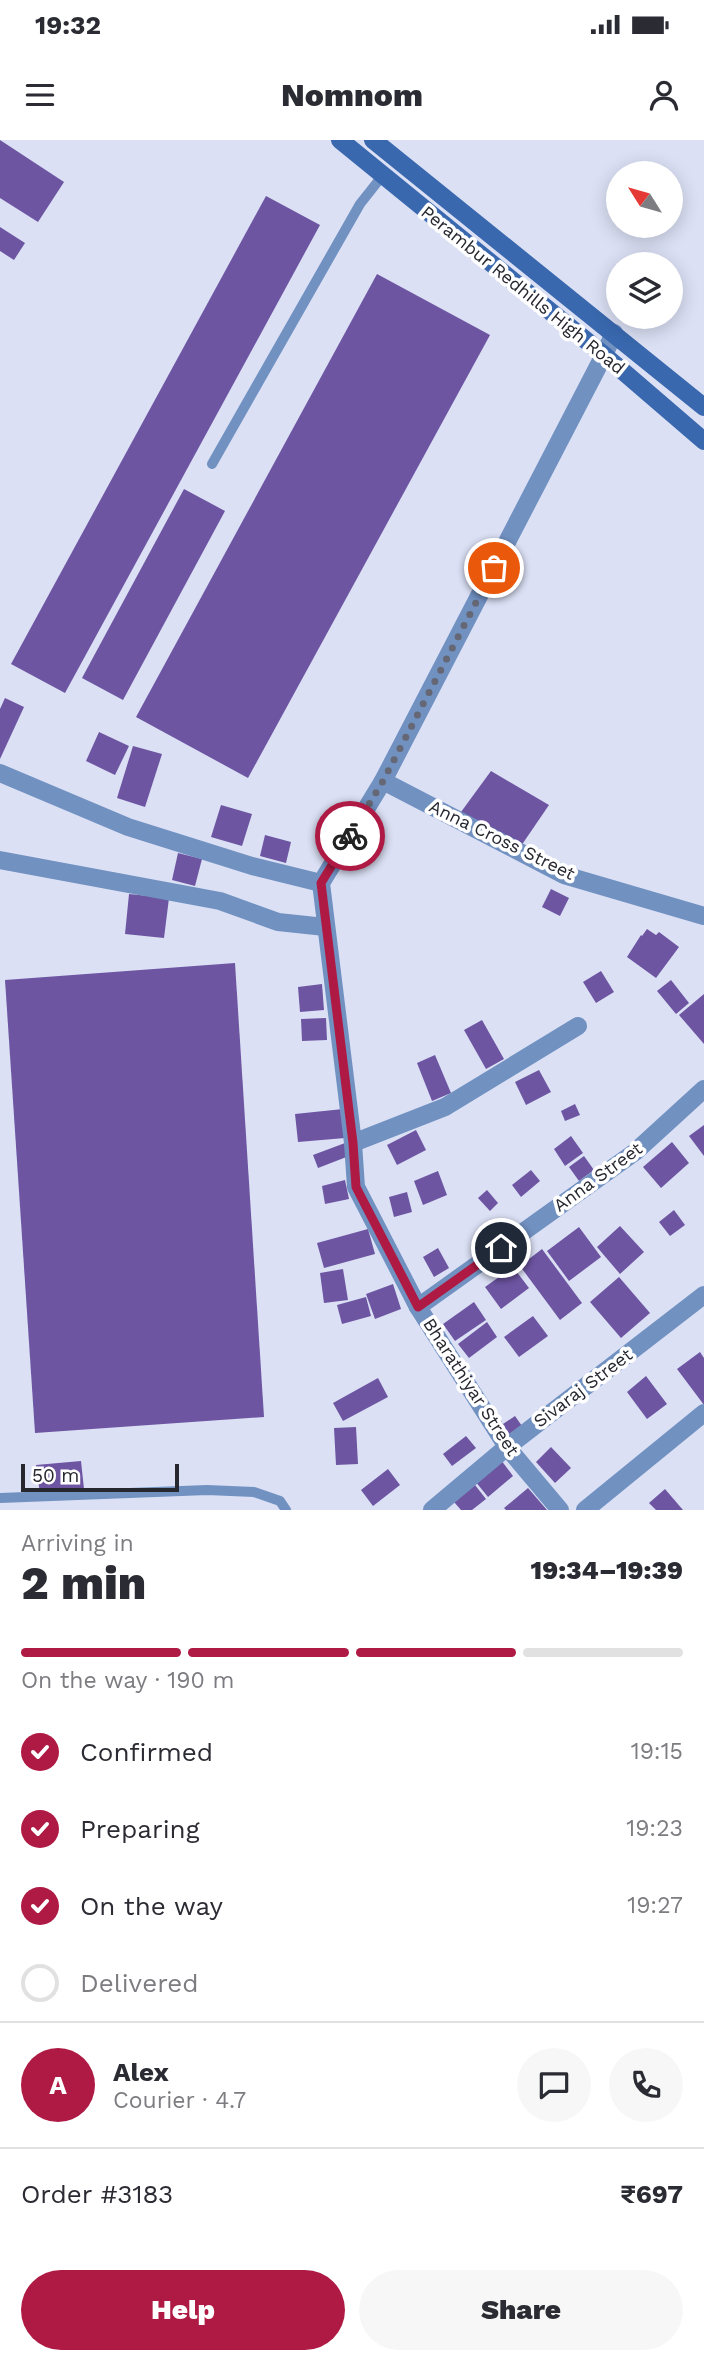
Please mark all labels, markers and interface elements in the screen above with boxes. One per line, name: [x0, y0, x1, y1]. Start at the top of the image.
text: 19:32: [35, 10, 101, 40]
icon: menu: [21, 76, 59, 114]
text: Nomnom: [281, 76, 423, 114]
icon: person: [645, 76, 683, 114]
north arrow: [606, 161, 682, 238]
map controls: [606, 161, 683, 329]
street label: Perambur Redhills High Road: [417, 201, 629, 378]
button: layers: [606, 252, 683, 329]
pin: [464, 538, 524, 598]
icon: bag: [475, 549, 513, 587]
street label: Anna Cross Street: [426, 795, 579, 884]
courier: [315, 801, 385, 871]
icon: bike: [331, 817, 369, 855]
street label: Anna Street: [549, 1137, 646, 1216]
pin: [471, 1218, 531, 1278]
icon: home: [482, 1229, 520, 1267]
street label: Bharathiyar Street: [419, 1314, 524, 1460]
street label: Sivaraj Street: [529, 1343, 636, 1431]
scale bar: [21, 1461, 178, 1493]
text: 50 m: [32, 1464, 79, 1487]
text: Arriving in: [21, 1530, 134, 1557]
text: 19:34–19:39: [531, 1555, 683, 1585]
text: 2 min: [21, 1556, 146, 1610]
text: On the way · 190 m: [21, 1667, 234, 1694]
icon: check: [21, 1733, 59, 1771]
text: Confirmed: [80, 1737, 213, 1767]
text: 19:15: [631, 1738, 683, 1765]
icon: check: [21, 1810, 59, 1848]
text: Preparing: [80, 1814, 200, 1844]
text: 19:23: [626, 1815, 683, 1842]
icon: check: [21, 1887, 59, 1925]
text: On the way: [80, 1891, 223, 1921]
text: 19:27: [627, 1892, 683, 1919]
text: Delivered: [80, 1968, 199, 1998]
button: chat: [517, 2048, 591, 2122]
button: phone: [609, 2048, 683, 2122]
text: Alex: [113, 2057, 169, 2087]
text: A: [49, 2070, 67, 2100]
text: Courier · 4.7: [113, 2087, 246, 2114]
text: Order #3183: [21, 2179, 173, 2209]
text: ₹697: [620, 2179, 683, 2209]
button: Help: [21, 2270, 345, 2350]
button: Share: [359, 2270, 683, 2350]

